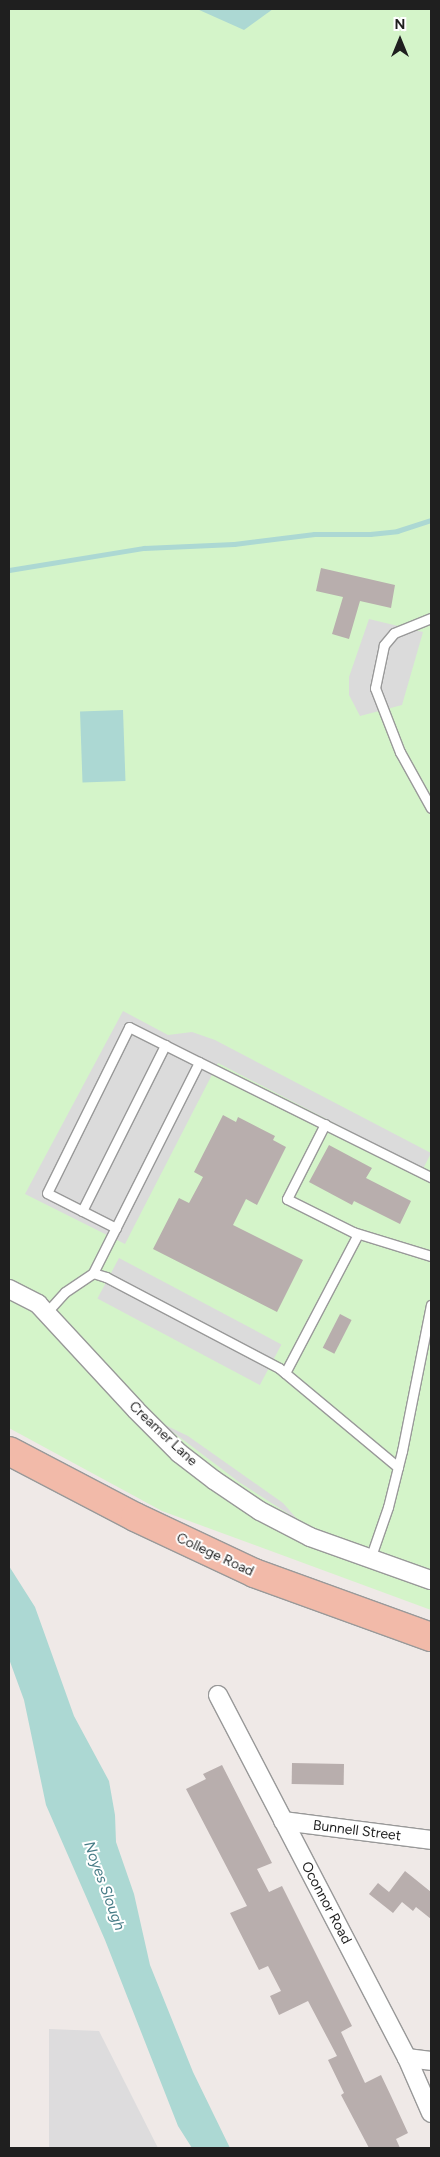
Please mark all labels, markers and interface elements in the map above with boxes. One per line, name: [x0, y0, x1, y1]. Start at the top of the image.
north arrow: [375, 15, 425, 65]
text: N: [395, 16, 405, 33]
street label: Creamer Lane: [125, 1398, 201, 1470]
street label: College Road: [174, 1530, 256, 1580]
street label: Bunnell Street: [312, 1817, 402, 1845]
water label: Noyes Slough: [80, 1839, 128, 1933]
street label: Oconnor Road: [297, 1859, 355, 1947]

